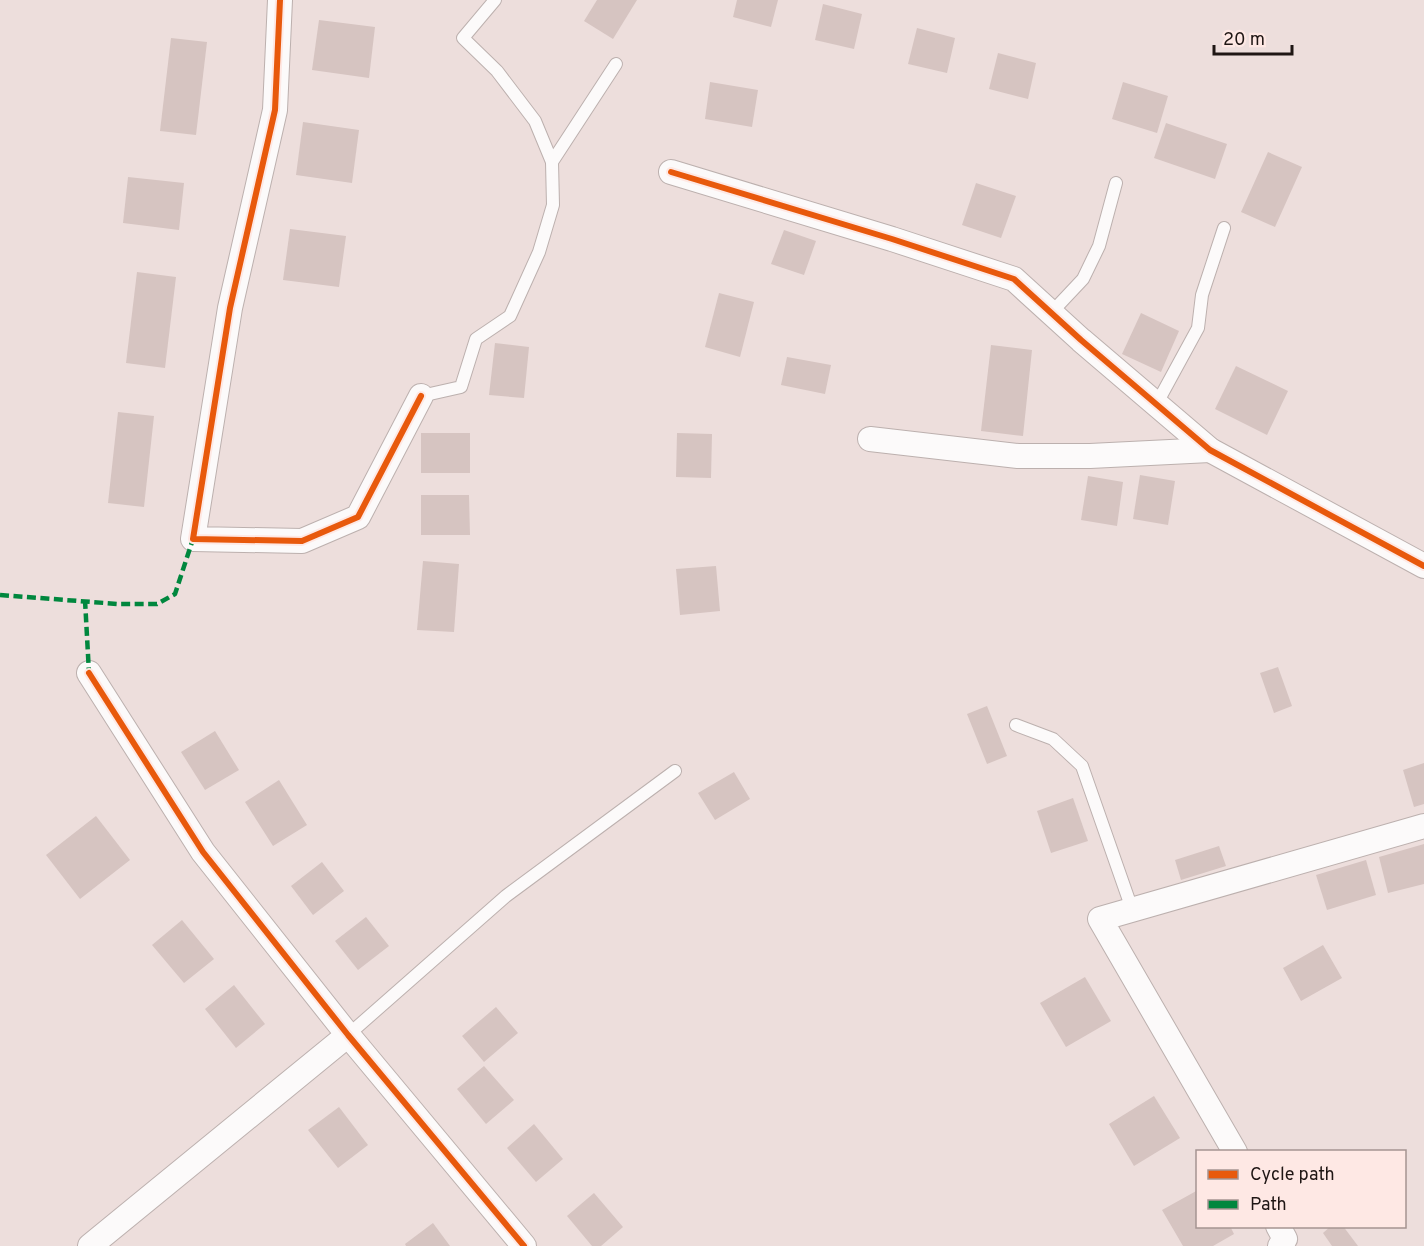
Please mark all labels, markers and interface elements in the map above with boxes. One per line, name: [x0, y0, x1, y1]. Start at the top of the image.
scale bar: [1214, 18, 1292, 56]
text: 20 m: [1223, 29, 1265, 52]
legend: [1196, 1150, 1406, 1228]
text: Cycle path: [1250, 1164, 1335, 1187]
text: Path: [1250, 1194, 1287, 1217]

